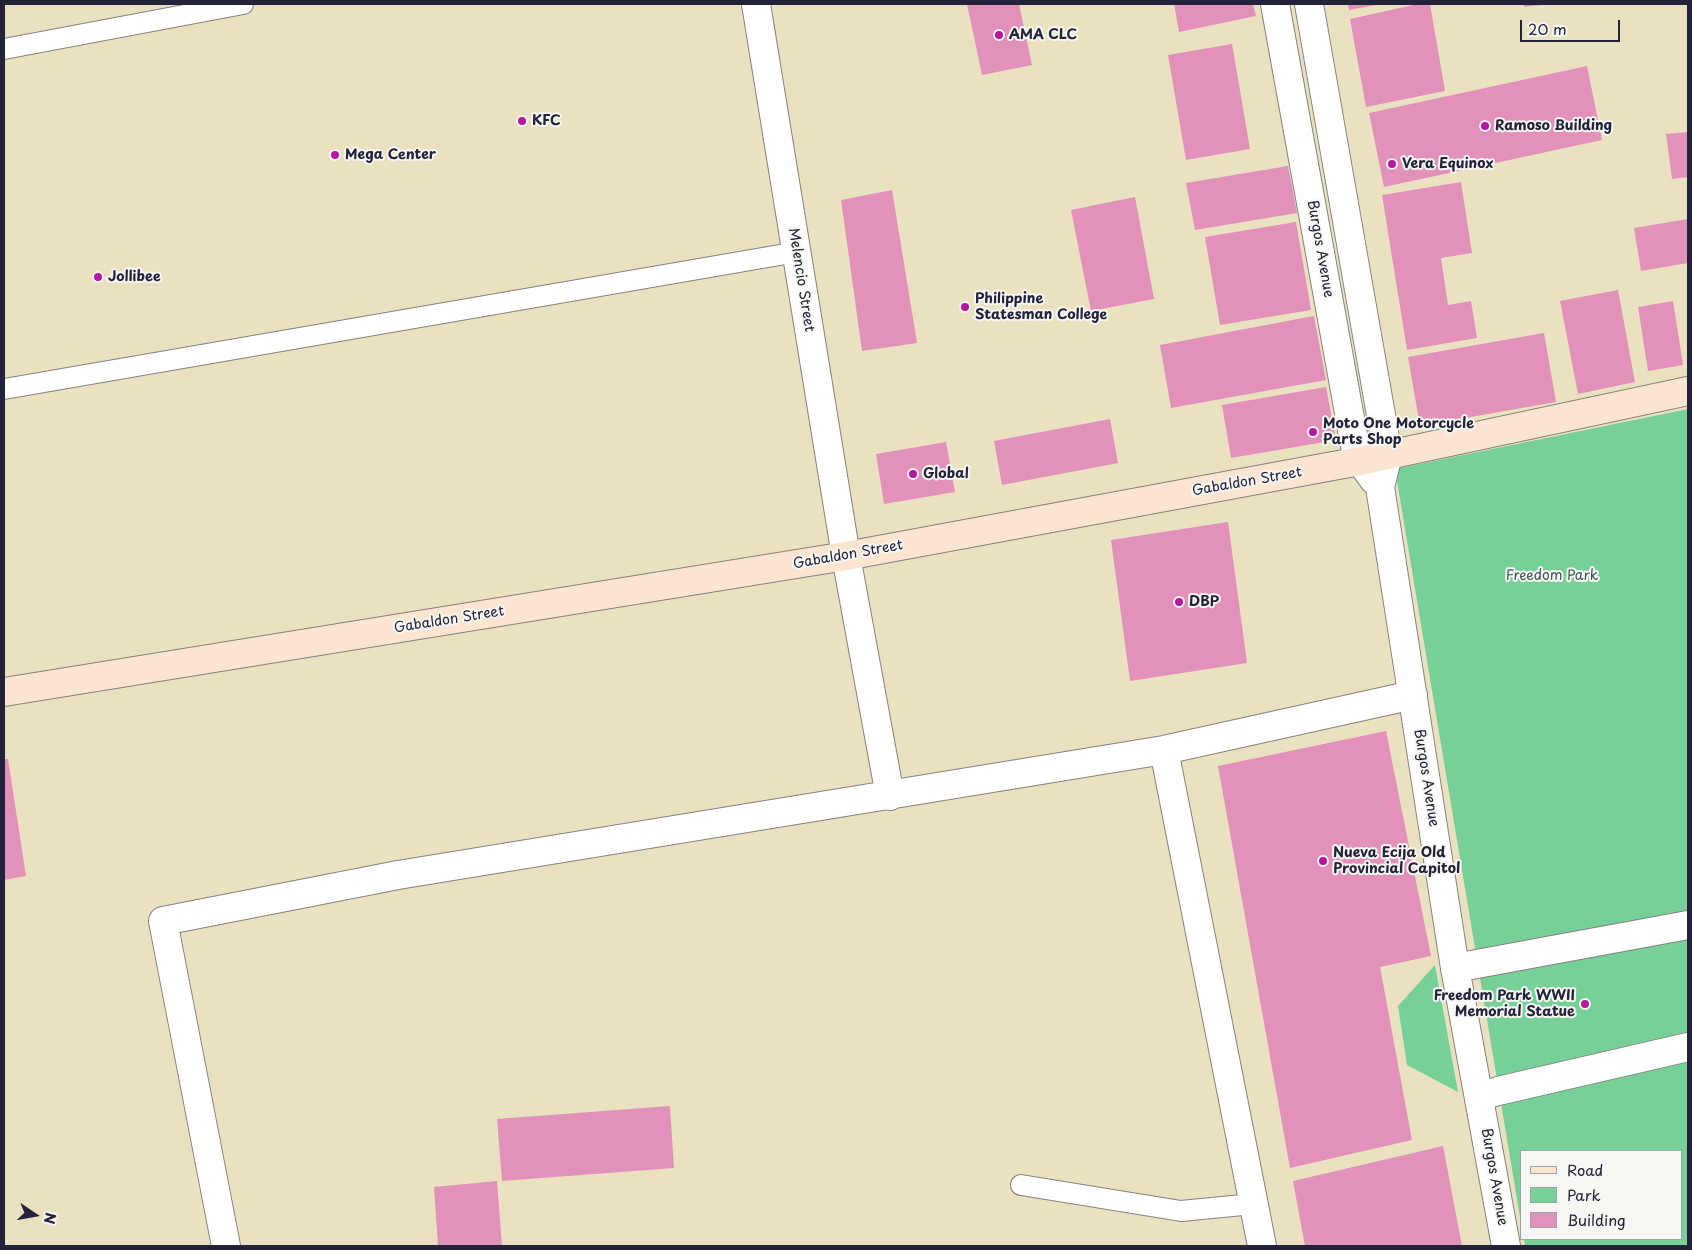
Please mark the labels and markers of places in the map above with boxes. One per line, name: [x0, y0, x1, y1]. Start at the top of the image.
place label: AMA CLC: [1009, 27, 1077, 43]
marker: AMA CLC: [993, 29, 1005, 41]
place label: KFC: [532, 113, 561, 129]
marker: KFC: [516, 115, 528, 127]
place label: Ramoso Building: [1495, 118, 1612, 134]
marker: Ramoso Building: [1479, 120, 1491, 132]
place label: Mega Center: [345, 147, 436, 163]
marker: Mega Center: [329, 149, 341, 161]
place label: Vera Equinox: [1402, 156, 1493, 172]
marker: Vera Equinox: [1386, 158, 1398, 170]
place label: Jollibee: [108, 269, 161, 285]
marker: Jollibee: [92, 271, 104, 283]
place label: Philippine Statesman College: [975, 291, 1107, 324]
marker: Philippine Statesman College: [959, 301, 971, 313]
place label: Moto One Motorcycle Parts Shop: [1323, 416, 1474, 448]
marker: Moto One Motorcycle Parts Shop: [1307, 426, 1319, 438]
place label: Global: [923, 466, 969, 482]
marker: Global: [907, 468, 919, 480]
place label: DBP: [1189, 594, 1219, 610]
marker: DBP: [1173, 596, 1185, 608]
place label: Nueva Ecija Old Provincial Capitol: [1333, 845, 1460, 878]
marker: Nueva Ecija Old Provincial Capitol: [1317, 855, 1329, 867]
place label: Freedom Park WWII Memorial Statue: [1434, 988, 1575, 1020]
marker: Freedom Park WWII Memorial Statue: [1579, 998, 1591, 1010]

